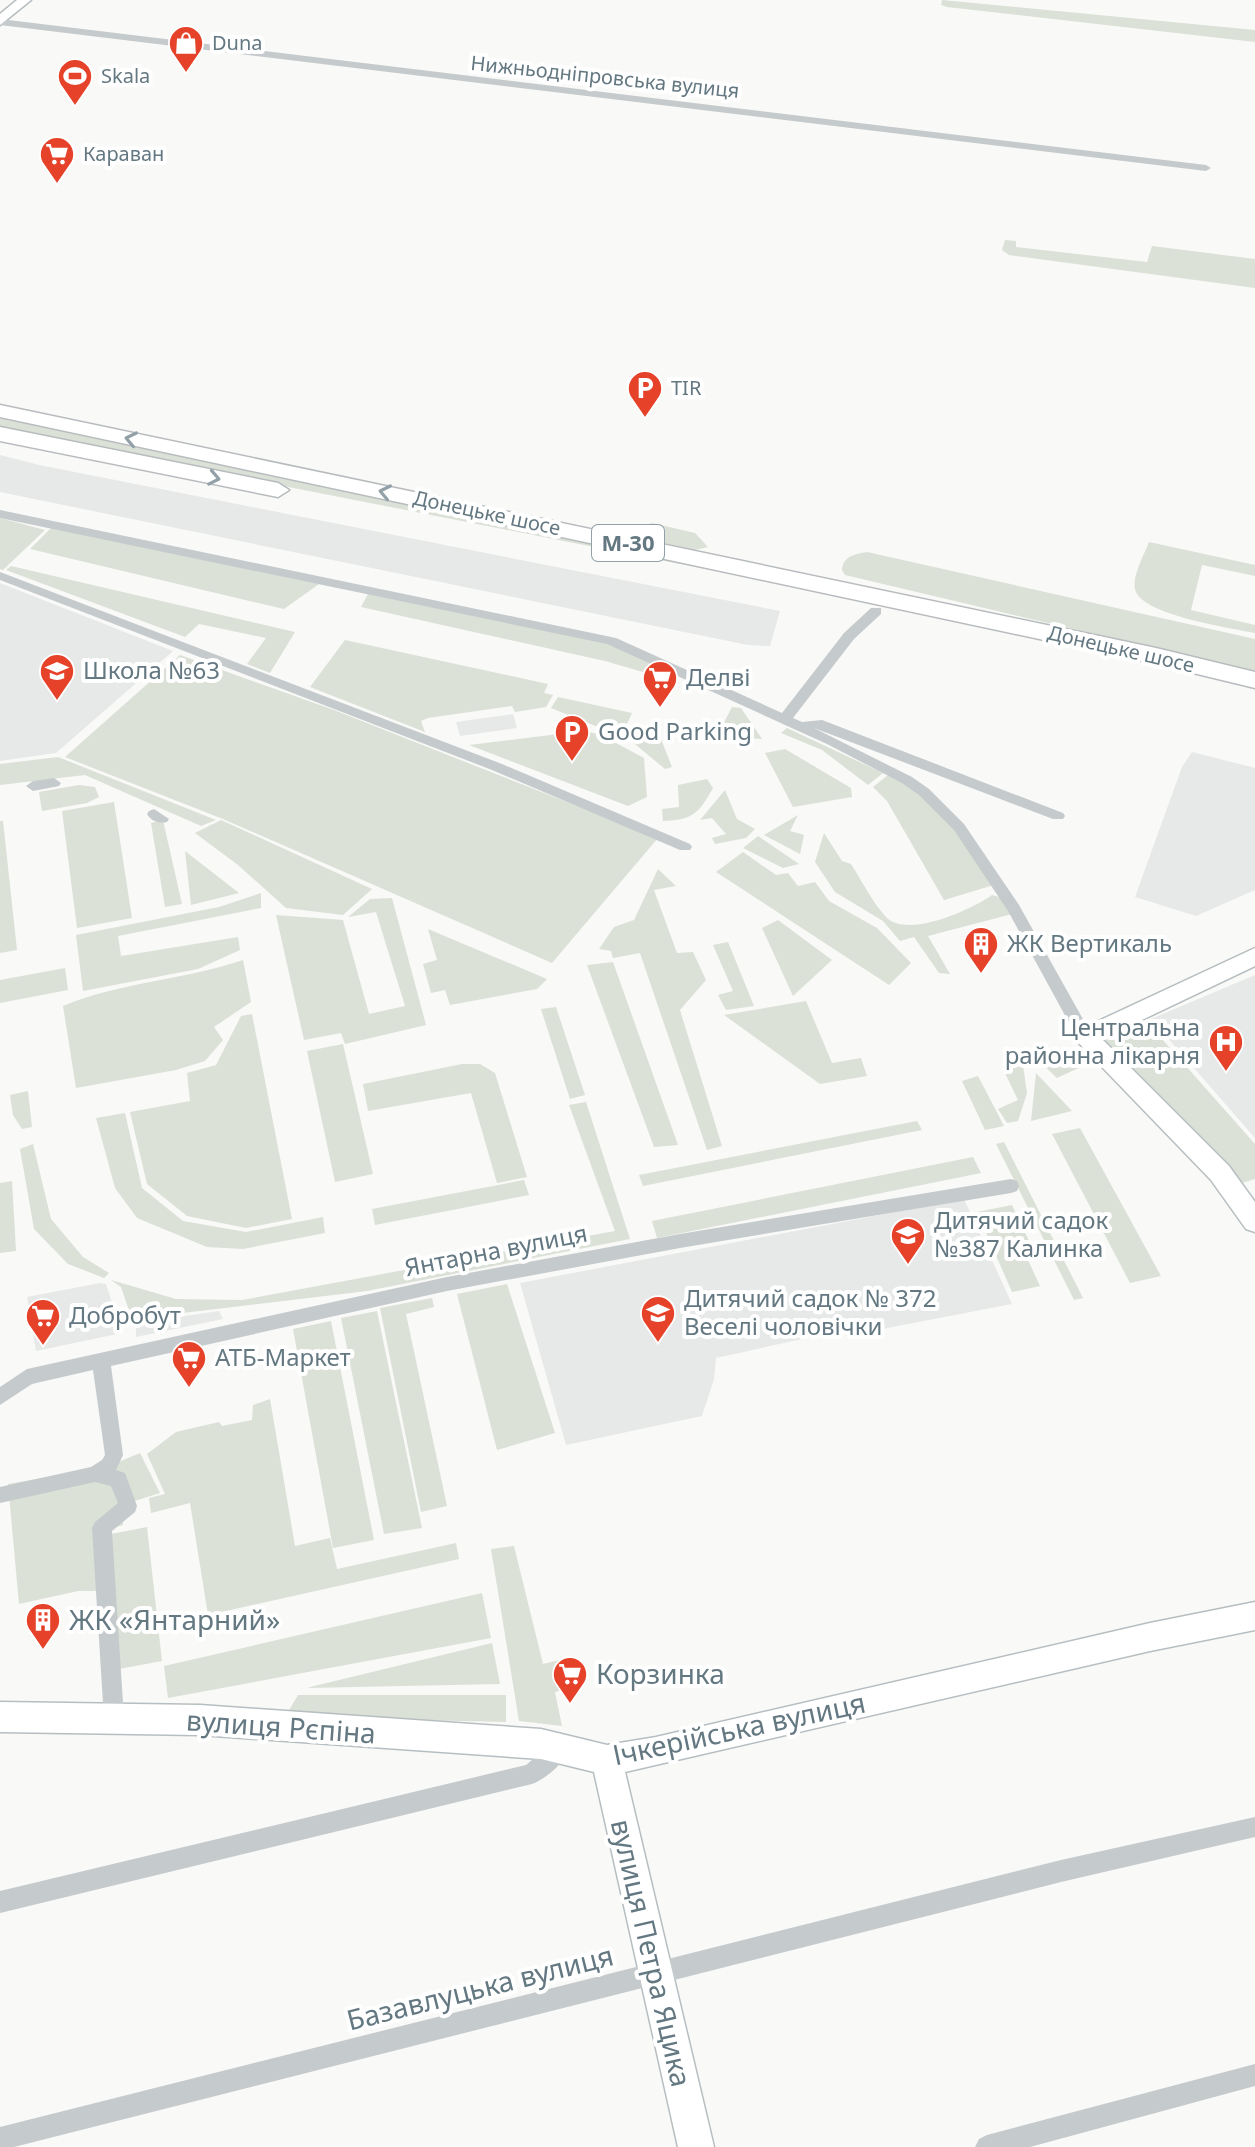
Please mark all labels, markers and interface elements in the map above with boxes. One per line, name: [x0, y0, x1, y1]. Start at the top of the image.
shop icon: Duna: [167, 24, 205, 74]
place label: Duna: [212, 29, 263, 56]
street label: Нижньодніпровська вулиця: [469, 49, 741, 104]
sports icon: Skala: [56, 57, 94, 107]
place label: Skala: [101, 62, 150, 89]
supermarket icon: Караван: [38, 135, 76, 185]
place label: Караван: [83, 140, 164, 167]
parking icon: TIR: [626, 369, 664, 419]
place label: TIR: [671, 374, 702, 401]
one-way arrow: [124, 431, 138, 448]
one-way arrow: [207, 468, 220, 485]
one-way arrow: [379, 484, 393, 501]
street label: Донецьке шосе: [411, 484, 563, 541]
road number: М-30: [592, 525, 664, 561]
street label: Донецьке шосе: [1045, 619, 1197, 679]
school or university icon: Школа №63: [38, 652, 76, 702]
place label: Школа №63: [83, 653, 220, 686]
supermarket icon: Делві: [641, 659, 679, 709]
place label: Делві: [686, 660, 751, 693]
parking icon: Good Parking: [553, 713, 591, 763]
place label: Good Parking: [598, 714, 752, 747]
building icon: ЖК Вертикаль: [962, 925, 1000, 975]
place label: ЖК Вертикаль: [1007, 926, 1172, 959]
place label: Центральна районна лікарня: [1005, 1010, 1200, 1071]
hospital icon: Центральна районна лікарня: [1207, 1023, 1245, 1073]
place label: Дитячий садок №387 Калинка: [934, 1203, 1109, 1264]
street label: Янтарна вулиця: [402, 1216, 590, 1283]
school or university icon: Дитячий садок №387 Калинка: [889, 1216, 927, 1266]
place label: Дитячий садок № 372 Веселі чоловічки: [684, 1281, 936, 1342]
school or university icon: Дитячий садок № 372 Веселі чоловічки: [639, 1294, 677, 1344]
supermarket icon: Добробут: [24, 1297, 62, 1347]
place label: Добробут: [69, 1298, 181, 1331]
supermarket icon: АТБ-Маркет: [170, 1339, 208, 1389]
place label: АТБ-Маркет: [215, 1340, 351, 1373]
place label: ЖК «Янтарний»: [69, 1600, 280, 1638]
building icon: ЖК «Янтарний»: [24, 1601, 62, 1651]
place label: Корзинка: [596, 1654, 725, 1692]
supermarket icon: Корзинка: [551, 1655, 589, 1705]
street label: Ічкерійська вулиця: [609, 1683, 869, 1773]
street label: вулиця Рєпіна: [185, 1700, 377, 1752]
street label: вулиця Петра Яцика: [603, 1815, 701, 2090]
street label: Базавлуцька вулиця: [342, 1936, 617, 2039]

